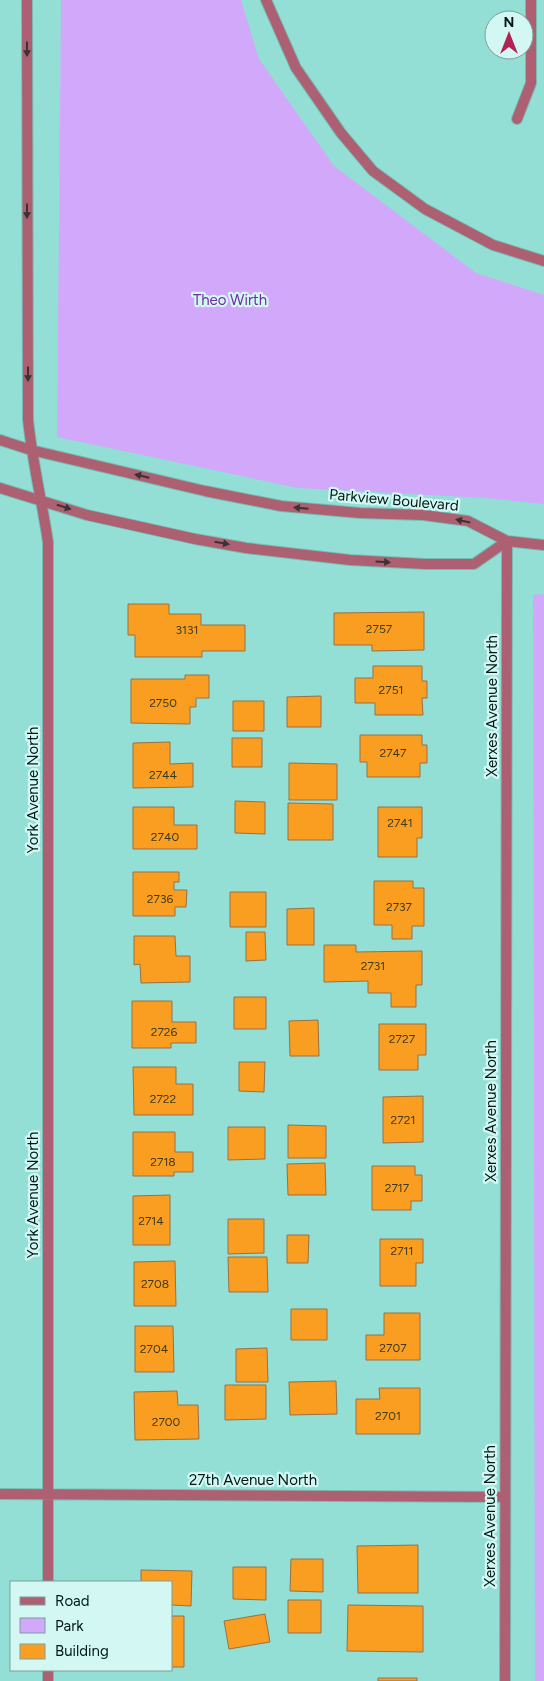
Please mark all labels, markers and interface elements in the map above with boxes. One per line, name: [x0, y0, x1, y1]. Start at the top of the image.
north arrow: [484, 10, 534, 60]
text: N: [504, 14, 514, 31]
one-way arrow: [23, 41, 31, 57]
one-way arrow: [23, 203, 31, 219]
park label: Theo Wirth: [193, 291, 267, 309]
one-way arrow: [24, 366, 32, 382]
one-way arrow: [135, 472, 150, 480]
street label: Parkview Boulevard: [328, 485, 460, 515]
one-way arrow: [56, 504, 71, 511]
one-way arrow: [293, 504, 309, 512]
one-way arrow: [455, 517, 471, 525]
one-way arrow: [214, 540, 230, 548]
one-way arrow: [375, 558, 391, 566]
house number: 2757: [366, 622, 393, 636]
house number: 3131: [176, 623, 198, 637]
street label: Xerxes Avenue North: [483, 635, 501, 777]
house number: 2751: [378, 683, 404, 697]
house number: 2750: [149, 696, 177, 710]
street label: York Avenue North: [24, 727, 42, 853]
house number: 2747: [379, 746, 407, 760]
house number: 2744: [149, 768, 178, 782]
house number: 2741: [387, 816, 413, 830]
house number: 2740: [151, 830, 179, 844]
house number: 2736: [147, 892, 173, 906]
house number: 2737: [386, 900, 413, 914]
house number: 2731: [361, 959, 385, 973]
house number: 2726: [151, 1025, 178, 1039]
house number: 2727: [389, 1032, 416, 1046]
street label: Xerxes Avenue North: [482, 1040, 500, 1182]
house number: 2722: [150, 1092, 176, 1106]
house number: 2721: [391, 1113, 415, 1127]
street label: York Avenue North: [24, 1132, 42, 1258]
house number: 2718: [150, 1155, 176, 1169]
house number: 2717: [385, 1181, 410, 1195]
house number: 2714: [138, 1214, 164, 1228]
house number: 2711: [390, 1244, 414, 1258]
house number: 2708: [141, 1277, 169, 1291]
house number: 2707: [379, 1341, 407, 1355]
house number: 2704: [140, 1342, 169, 1356]
house number: 2701: [375, 1409, 401, 1423]
house number: 2700: [152, 1415, 181, 1429]
street label: Xerxes Avenue North: [481, 1445, 499, 1587]
street label: 27th Avenue North: [189, 1471, 317, 1489]
legend: [10, 1581, 172, 1671]
text: Road: [55, 1592, 90, 1610]
text: Park: [55, 1617, 84, 1635]
text: Building: [55, 1642, 109, 1660]

